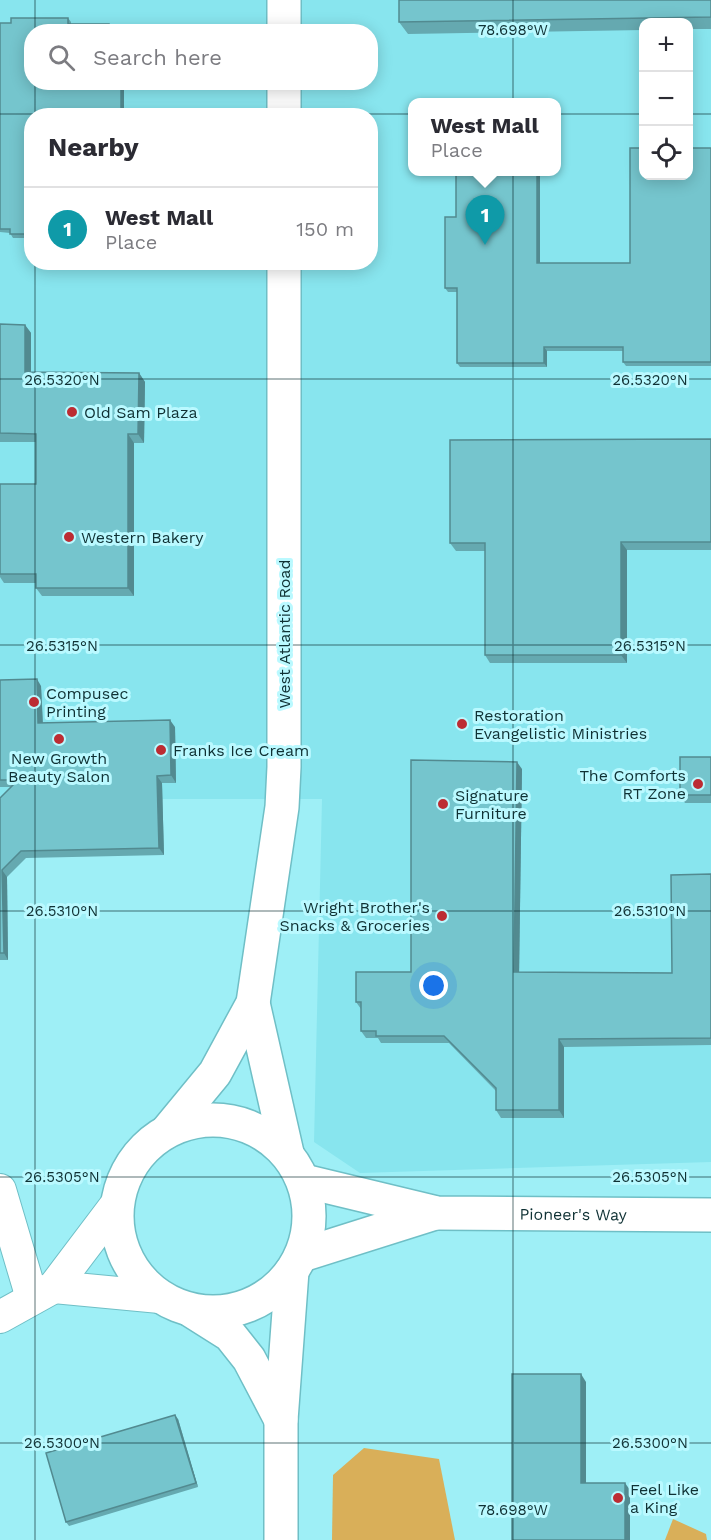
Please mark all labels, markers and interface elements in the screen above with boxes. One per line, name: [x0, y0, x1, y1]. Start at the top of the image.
map controls: [639, 18, 693, 180]
button: +: [639, 18, 693, 72]
text: 78.698°W: [478, 21, 548, 39]
search box: [24, 24, 378, 90]
icon: search: [45, 41, 78, 74]
text: Search here: [93, 45, 222, 70]
button: −: [639, 72, 693, 126]
popup: [408, 98, 561, 176]
text: West Mall: [430, 113, 539, 138]
button: locate: [639, 126, 693, 180]
text: Nearby: [48, 132, 139, 162]
text: Place: [430, 138, 483, 162]
pin: 1: [466, 196, 504, 245]
text: West Mall: [105, 205, 213, 230]
text: 1: [63, 217, 72, 241]
text: 150 m: [296, 217, 354, 241]
text: Place: [105, 230, 157, 254]
text: 26.5320°N: [24, 371, 100, 389]
text: 26.5320°N: [612, 371, 688, 389]
place label: Old Sam Plaza: [84, 403, 198, 422]
marker: Old Sam Plaza: [65, 405, 79, 419]
place label: Western Bakery: [81, 528, 204, 547]
marker: Western Bakery: [62, 530, 76, 544]
street label: West Atlantic Road: [275, 560, 294, 708]
text: 26.5315°N: [26, 637, 98, 655]
text: 26.5315°N: [614, 637, 686, 655]
place label: Compusec Printing: [46, 684, 128, 721]
marker: Compusec Printing: [27, 695, 41, 709]
place label: Restoration Evangelistic Ministries: [474, 706, 647, 743]
marker: Restoration Evangelistic Ministries: [455, 717, 469, 731]
marker: New Growth Beauty Salon: [52, 732, 66, 746]
place label: Franks Ice Cream: [173, 741, 309, 760]
marker: Franks Ice Cream: [154, 743, 168, 757]
place label: New Growth Beauty Salon: [8, 749, 110, 786]
place label: The Comforts RT Zone: [580, 766, 686, 803]
marker: The Comforts RT Zone: [691, 777, 705, 791]
place label: Signature Furniture: [455, 786, 529, 823]
marker: Signature Furniture: [436, 797, 450, 811]
place label: Wright Brother's Snacks & Groceries: [280, 898, 430, 935]
text: 26.5310°N: [26, 902, 98, 920]
text: 26.5310°N: [614, 902, 686, 920]
marker: Wright Brother's Snacks & Groceries: [435, 909, 449, 923]
your location: [419, 971, 448, 1000]
text: 26.5305°N: [24, 1168, 100, 1186]
text: 26.5305°N: [612, 1168, 688, 1186]
street label: Pioneer's Way: [520, 1204, 628, 1224]
text: 26.5300°N: [24, 1434, 100, 1452]
text: 26.5300°N: [612, 1434, 688, 1452]
place label: Feel Like a King: [630, 1480, 699, 1517]
marker: Feel Like a King: [611, 1491, 625, 1505]
text: 78.698°W: [478, 1501, 548, 1519]

